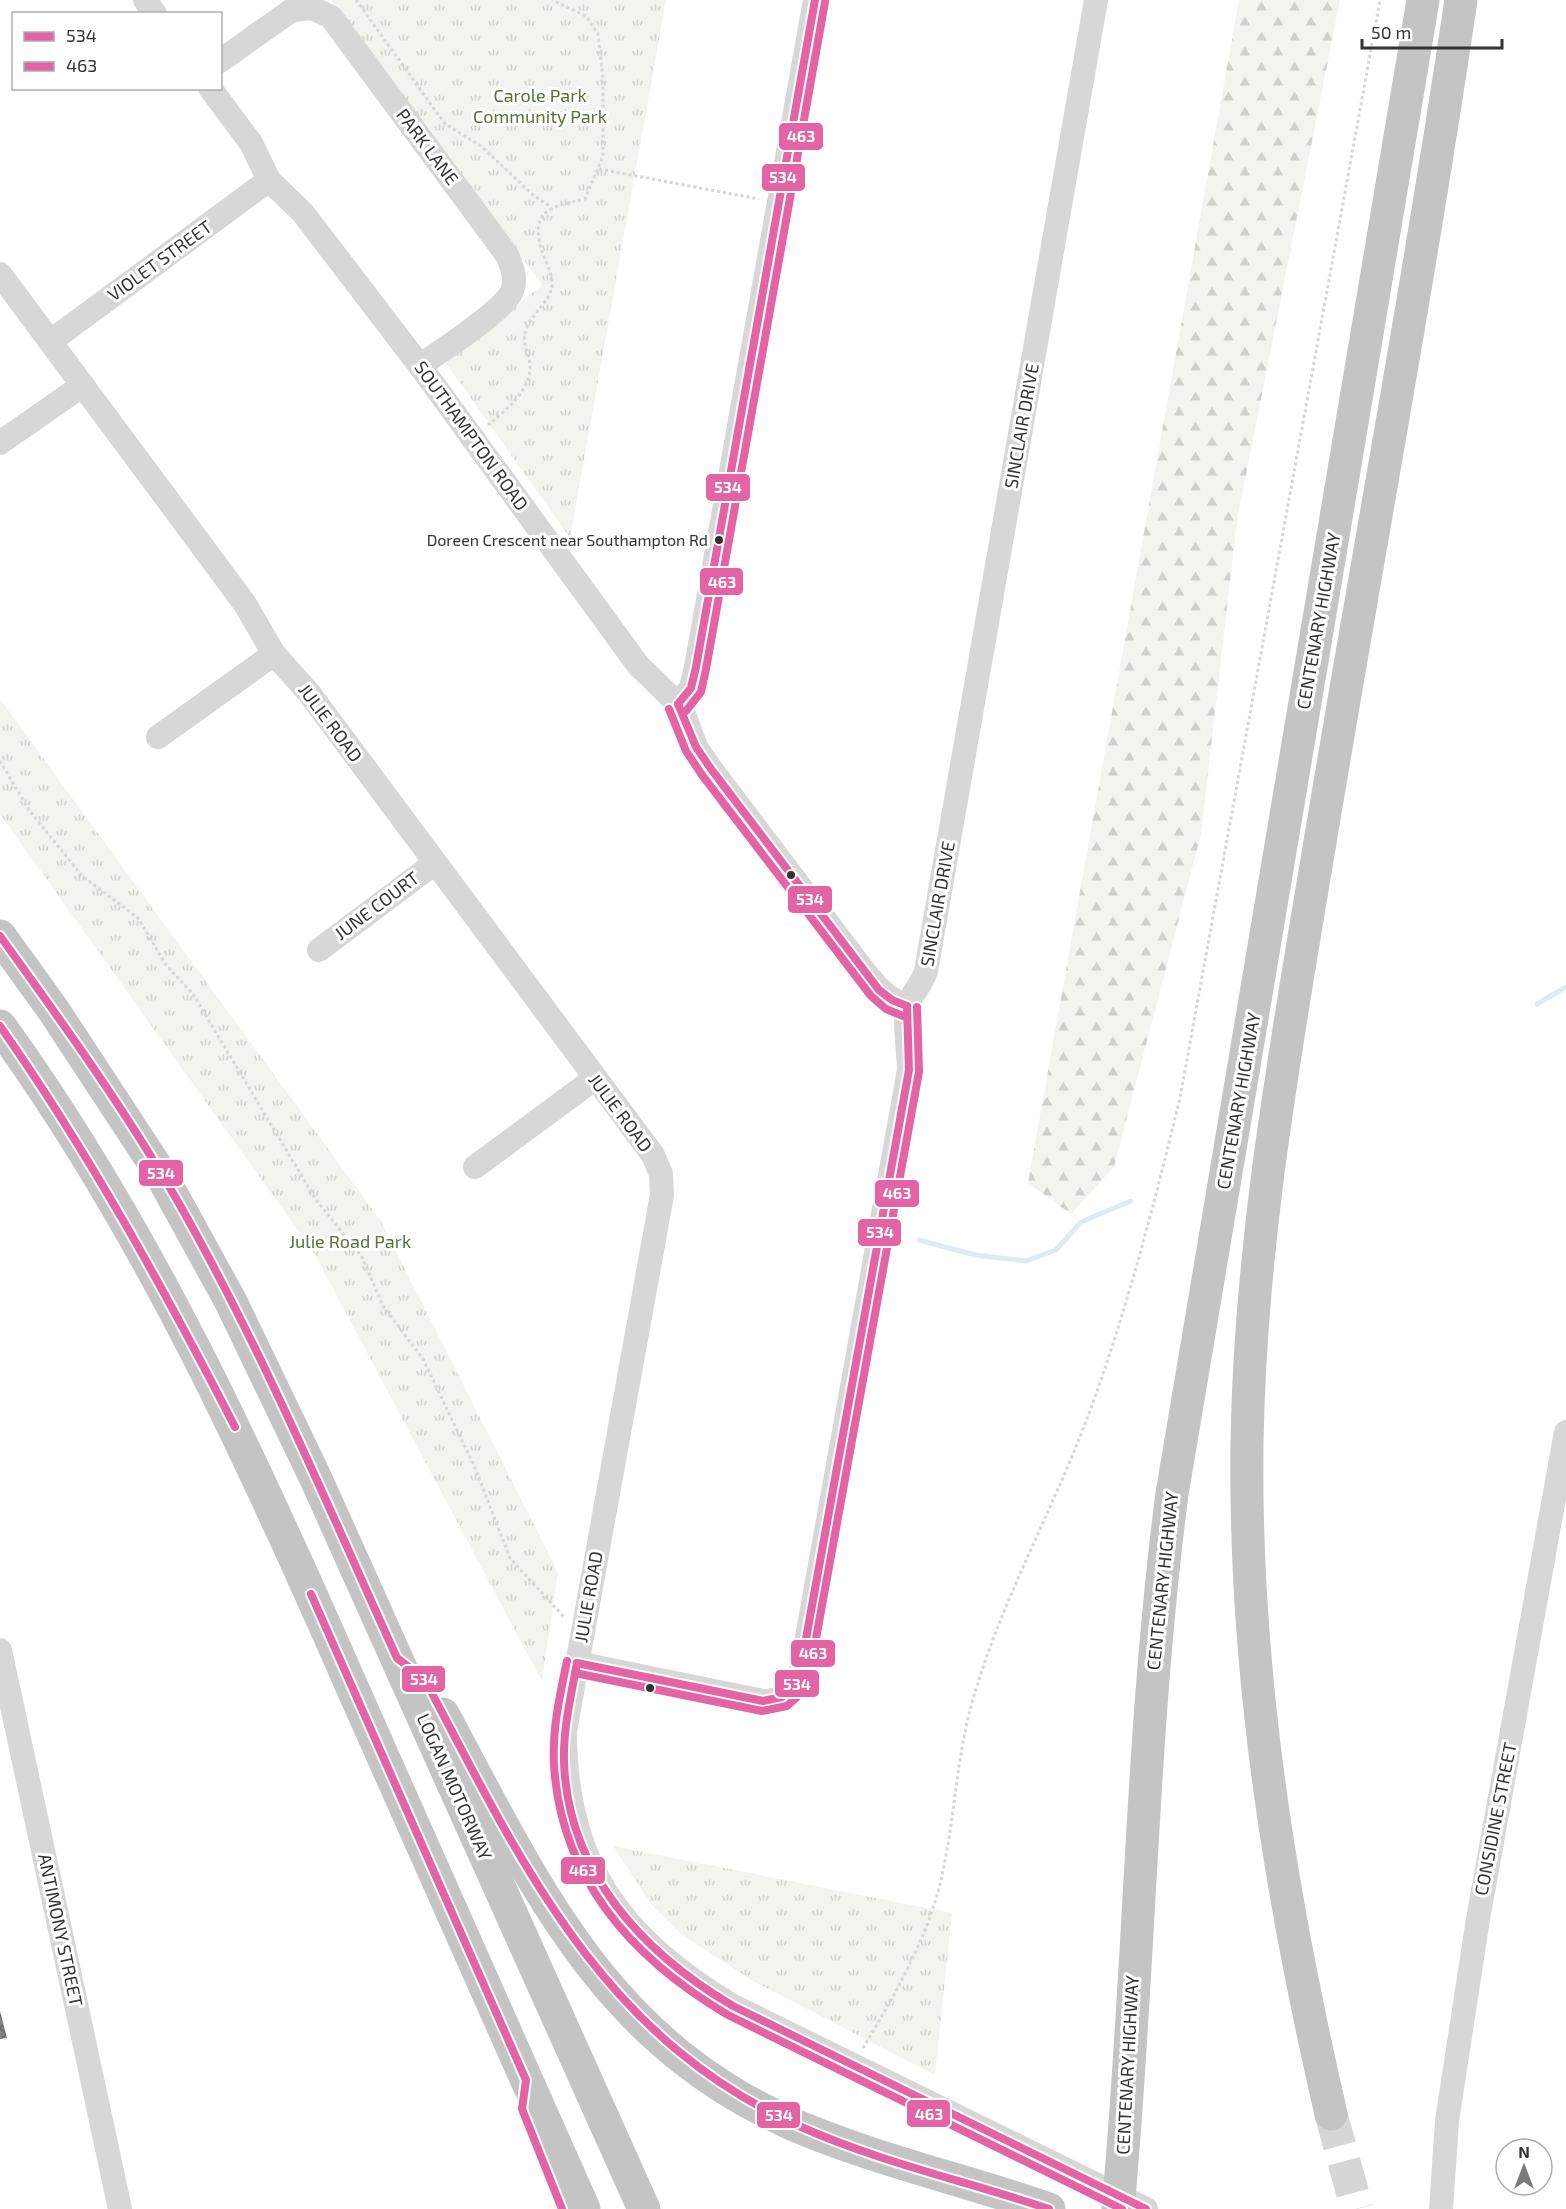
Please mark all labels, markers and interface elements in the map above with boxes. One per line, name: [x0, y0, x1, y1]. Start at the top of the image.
legend: [12, 12, 222, 90]
scale bar: [1362, 12, 1502, 50]
text: 50 m: [1371, 21, 1411, 43]
text: 534: [66, 24, 97, 46]
text: 463: [66, 54, 97, 76]
park label: Carole Park Community Park: [473, 84, 607, 127]
street label: PARK LANE: [392, 104, 464, 189]
line badge: 463: [778, 122, 824, 151]
text: 463: [787, 126, 815, 145]
line badge: 534: [761, 163, 806, 192]
text: 534: [769, 167, 797, 186]
street label: VIOLET STREET: [103, 215, 216, 305]
street label: SOUTHAMPTON ROAD: [410, 356, 533, 514]
street label: SINCLAIR DRIVE: [999, 361, 1043, 490]
line badge: 534: [705, 473, 751, 502]
text: 534: [714, 477, 742, 496]
place label: Doreen Crescent near Southampton Rd: [427, 530, 708, 549]
street label: CENTENARY HIGHWAY: [1292, 530, 1345, 711]
marker: Doreen Crescent near Southampton Rd: [713, 534, 725, 546]
line badge: 463: [699, 567, 744, 596]
text: 463: [708, 572, 736, 591]
street label: JULIE ROAD: [294, 679, 367, 766]
street label: SINCLAIR DRIVE: [915, 839, 959, 968]
street label: JUNE COURT: [330, 866, 424, 944]
unlabelled marker: [785, 869, 797, 881]
line badge: 534: [787, 885, 833, 914]
text: 534: [796, 889, 824, 908]
street label: CENTENARY HIGHWAY: [1212, 1010, 1265, 1191]
street label: JULIE ROAD: [584, 1069, 657, 1156]
line badge: 534: [138, 1159, 184, 1187]
text: 534: [147, 1163, 175, 1182]
line badge: 463: [874, 1179, 920, 1208]
text: 463: [883, 1183, 911, 1202]
line badge: 534: [857, 1218, 902, 1247]
text: 534: [866, 1222, 894, 1241]
park label: Julie Road Park: [289, 1230, 411, 1252]
street label: CENTENARY HIGHWAY: [1142, 1490, 1182, 1671]
street label: JULIE ROAD: [569, 1549, 607, 1644]
line badge: 463: [790, 1639, 836, 1668]
text: 463: [799, 1643, 827, 1662]
line badge: 534: [401, 1665, 446, 1693]
text: 534: [410, 1669, 438, 1688]
line badge: 534: [774, 1669, 820, 1698]
text: 534: [783, 1674, 811, 1693]
unlabelled marker: [644, 1682, 656, 1694]
street label: LOGAN MOTORWAY: [413, 1710, 497, 1864]
street label: CONSIDINE STREET: [1469, 1740, 1521, 1897]
street label: ANTIMONY STREET: [34, 1851, 88, 2009]
line badge: 463: [560, 1856, 606, 1885]
text: 463: [569, 1860, 597, 1879]
street label: CENTENARY HIGHWAY: [1111, 1974, 1143, 2155]
line badge: 463: [906, 2099, 951, 2128]
line badge: 534: [756, 2101, 801, 2129]
text: 463: [915, 2104, 943, 2123]
text: 534: [765, 2105, 793, 2124]
north arrow: [1494, 2137, 1554, 2197]
text: N: [1518, 2142, 1530, 2161]

